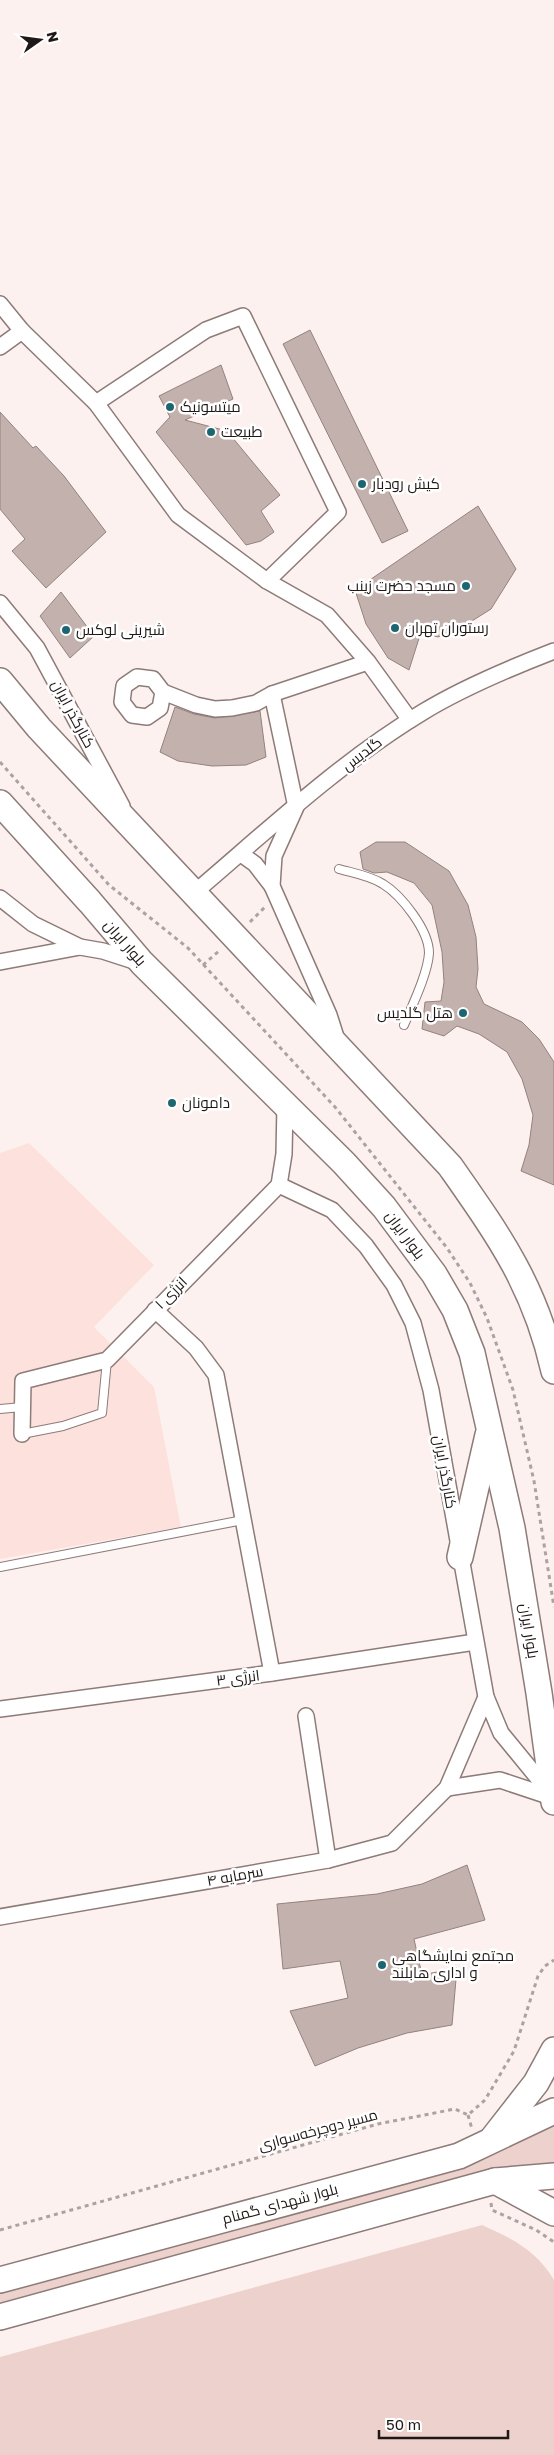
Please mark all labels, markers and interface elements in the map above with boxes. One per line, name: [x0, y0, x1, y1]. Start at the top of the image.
north arrow: [15, 15, 65, 65]
text: N: [44, 30, 63, 44]
place label: میتسونیک: [180, 397, 241, 416]
marker: میتسونیک: [164, 401, 176, 413]
place label: طبیعت: [221, 422, 263, 440]
marker: طبیعت: [205, 426, 217, 438]
place label: کیش رودبار: [371, 474, 440, 494]
marker: کیش رودبار: [356, 478, 368, 490]
place label: مسجد حضرت زینب: [347, 576, 456, 595]
marker: مسجد حضرت زینب: [460, 580, 472, 592]
place label: رستوران تهران: [405, 618, 489, 638]
place label: شيرينی لوكس: [76, 620, 165, 640]
marker: رستوران تهران: [389, 622, 401, 634]
marker: شيرينی لوكس: [60, 624, 72, 636]
street label: کنارگذر ایران: [47, 676, 99, 752]
street label: گلدیس: [338, 732, 386, 776]
street label: بلوار ایران: [99, 915, 151, 971]
place label: هتل گلدیس: [377, 1003, 453, 1023]
marker: هتل گلدیس: [457, 1007, 469, 1019]
place label: دامونان: [182, 1093, 230, 1113]
marker: دامونان: [166, 1097, 178, 1109]
street label: بلوار ایران: [381, 1207, 429, 1263]
street label: انرژی ۱: [150, 1272, 192, 1314]
street label: کنارگذر ایران: [429, 1434, 461, 1510]
street label: بلوار ایران: [515, 1602, 543, 1660]
street label: انرژی ۳: [215, 1665, 261, 1691]
street label: سرمایه ۴: [205, 1861, 265, 1890]
place label: مجتمع نمایشگاهی و اداری هابلند: [392, 1946, 514, 1983]
marker: مجتمع نمایشگاهی و اداری هابلند: [376, 1959, 388, 1971]
street label: مسیر دوچرخه‌سواری: [256, 2104, 380, 2156]
street label: بلوار شهدای گمنام: [220, 2179, 340, 2229]
scale bar: [379, 2408, 508, 2440]
text: 50 m: [386, 2415, 421, 2433]

